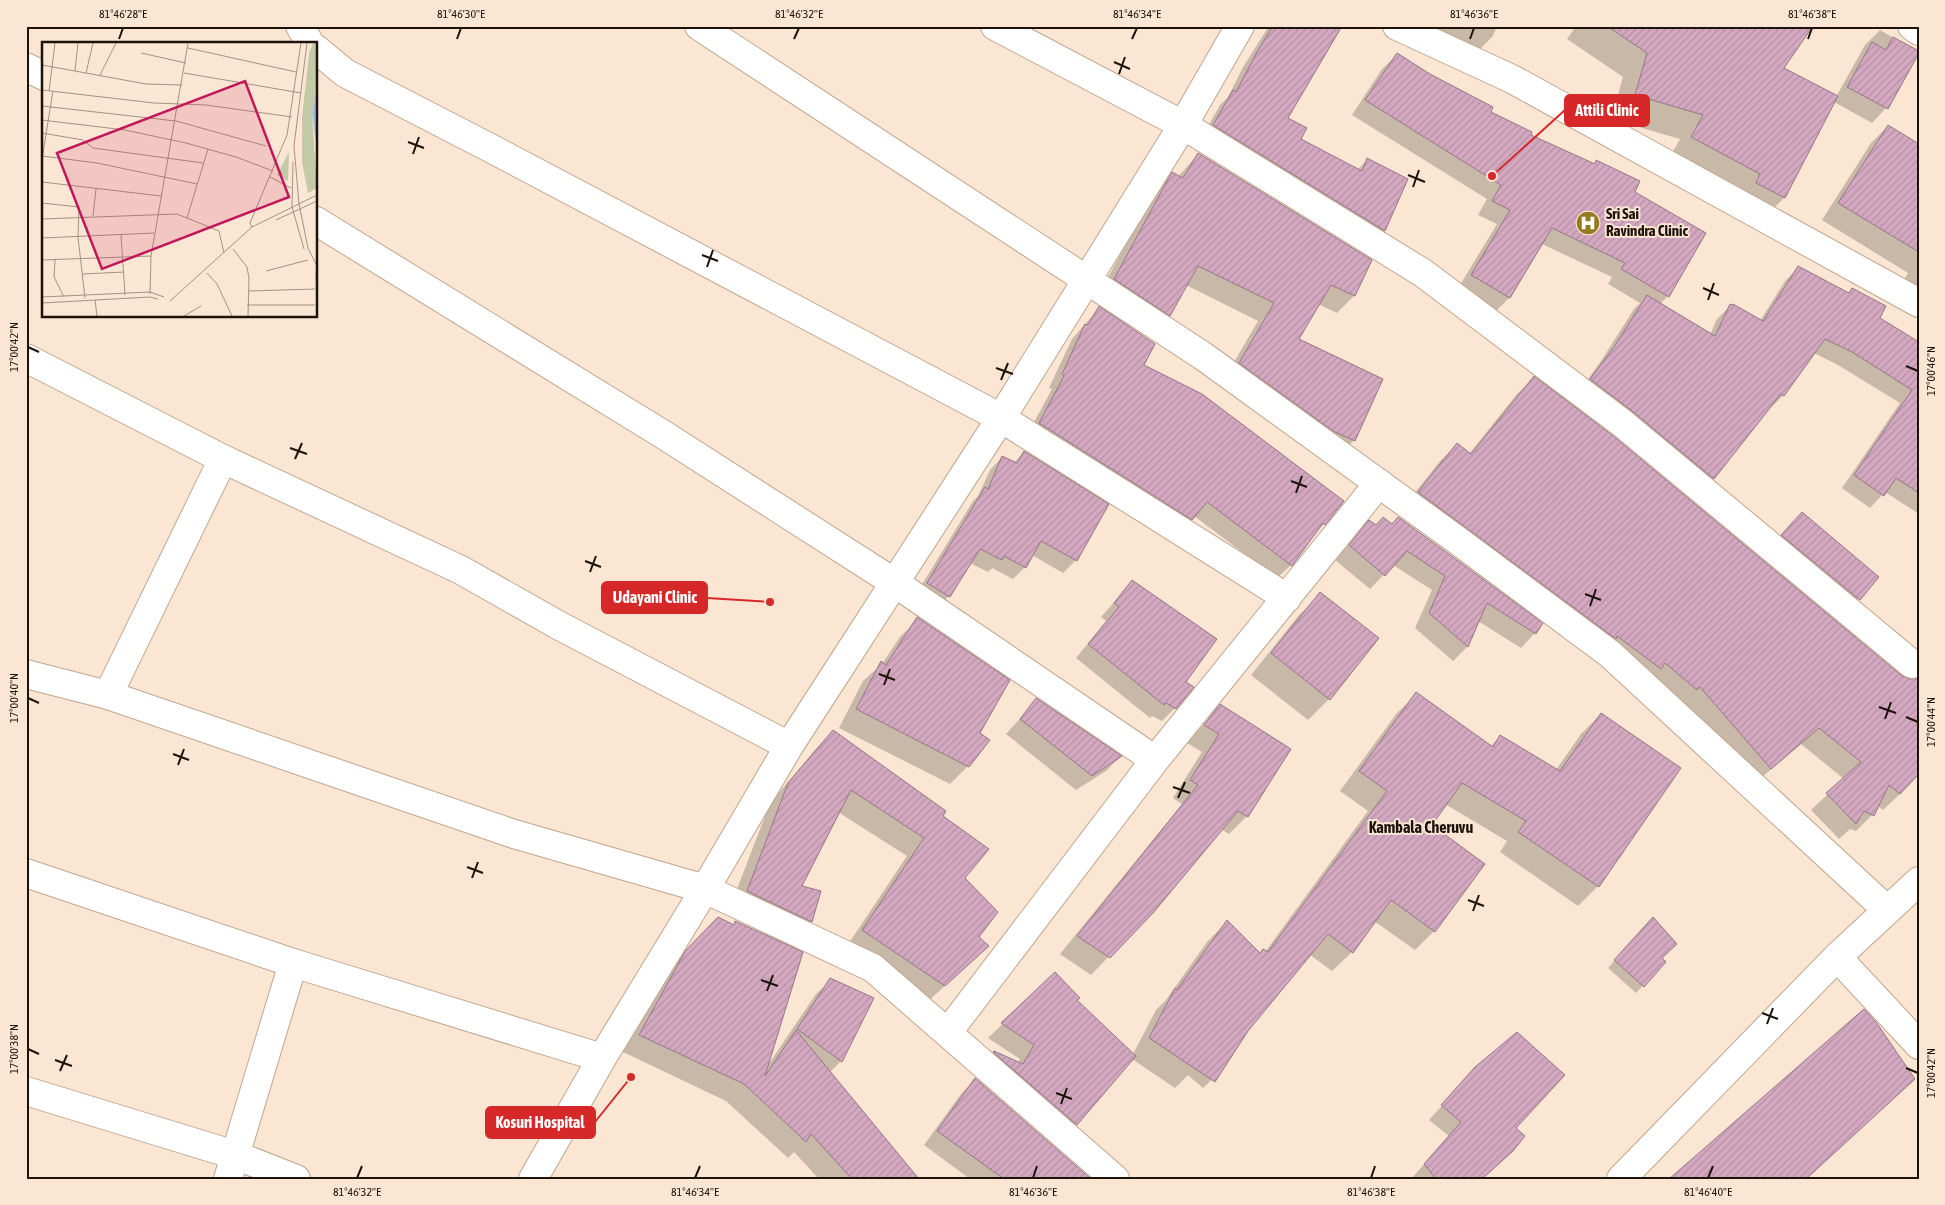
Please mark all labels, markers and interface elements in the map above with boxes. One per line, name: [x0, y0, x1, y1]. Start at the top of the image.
text: 81°46'28"E: [99, 7, 147, 21]
text: 81°46'30"E: [437, 7, 485, 21]
text: 81°46'32"E: [775, 7, 823, 21]
text: 81°46'34"E: [1113, 7, 1161, 21]
text: 81°46'36"E: [1450, 7, 1498, 21]
text: 81°46'38"E: [1788, 7, 1836, 21]
inset map: [42, 42, 318, 318]
callout: Attili Clinic: [1565, 95, 1649, 126]
text: Attili Clinic: [1574, 101, 1639, 119]
place label: Sri Sai Ravindra Clinic: [1606, 205, 1689, 239]
hospital icon: Sri Sai Ravindra Clinic: [1575, 210, 1601, 236]
text: 17°00'42"N: [7, 322, 21, 372]
text: 17°00'46"N: [1924, 346, 1938, 396]
callout: Udayani Clinic: [602, 582, 707, 613]
text: Udayani Clinic: [613, 588, 697, 606]
text: 17°00'40"N: [7, 673, 21, 723]
text: 17°00'44"N: [1924, 697, 1938, 747]
district label: Kambala Cheruvu: [1369, 818, 1473, 836]
text: 17°00'38"N: [7, 1024, 21, 1074]
text: 17°00'42"N: [1924, 1048, 1938, 1098]
callout: Kosuri Hospital: [486, 1107, 595, 1138]
text: Kosuri Hospital: [495, 1113, 585, 1131]
text: 81°46'32"E: [333, 1185, 381, 1199]
text: 81°46'34"E: [671, 1185, 719, 1199]
text: 81°46'36"E: [1009, 1185, 1057, 1199]
text: 81°46'38"E: [1347, 1185, 1395, 1199]
text: 81°46'40"E: [1684, 1185, 1732, 1199]

